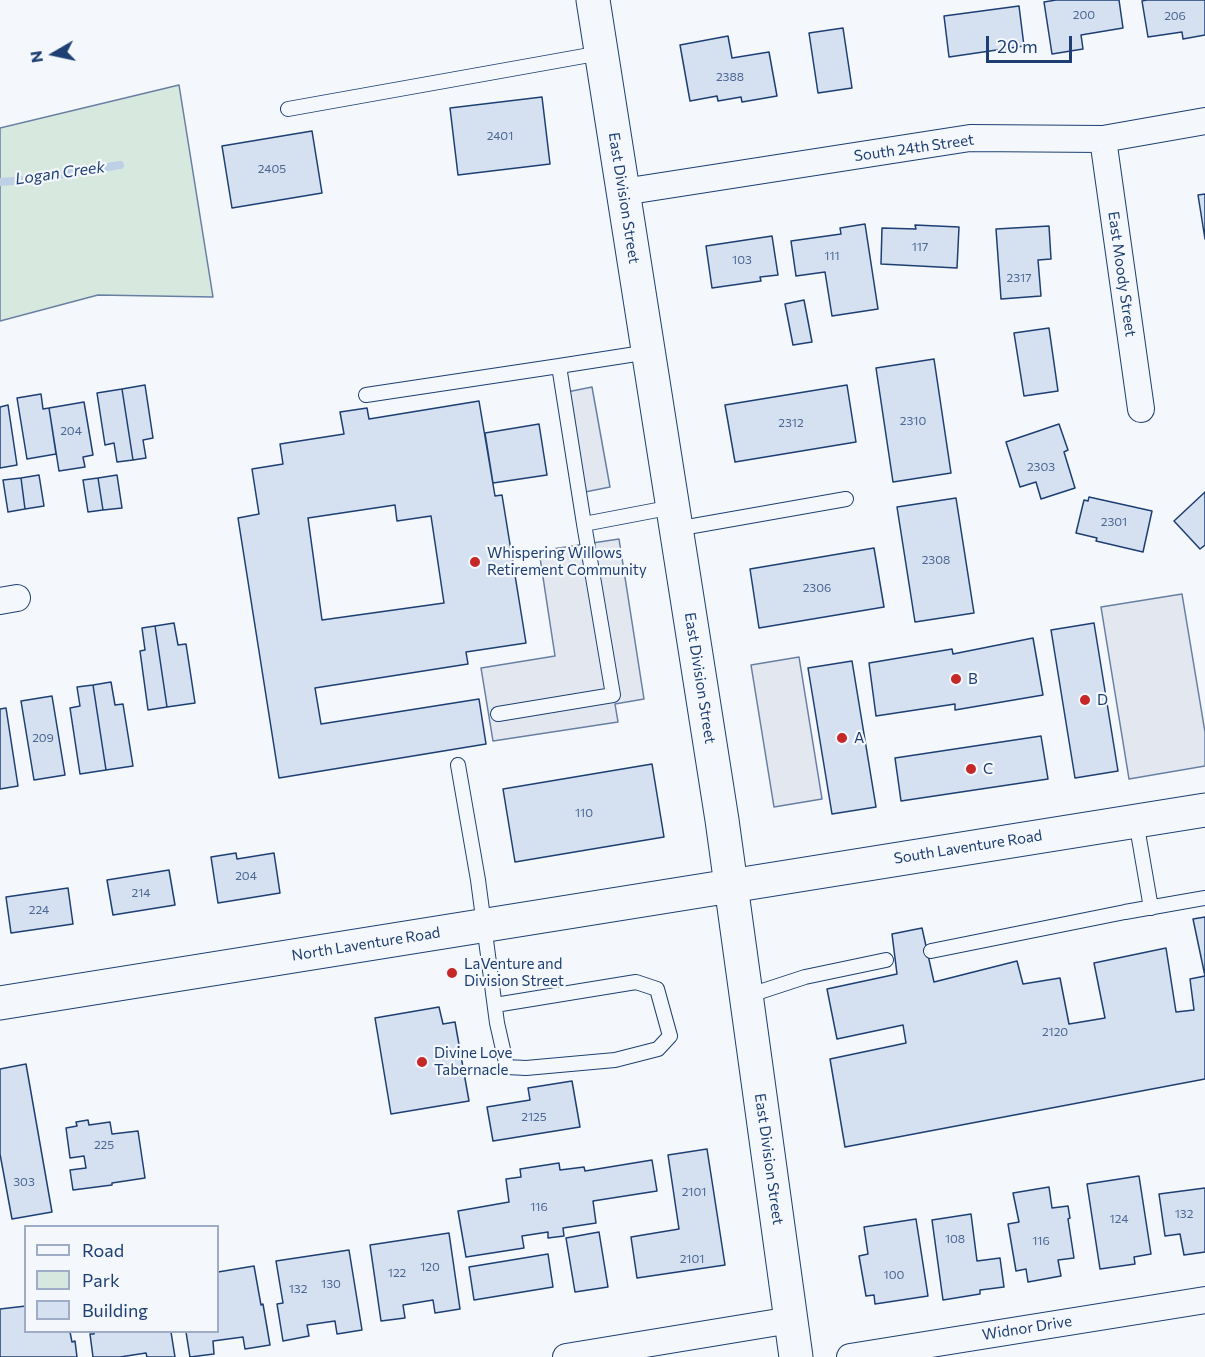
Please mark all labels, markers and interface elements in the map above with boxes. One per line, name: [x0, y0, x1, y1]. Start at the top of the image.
house number: 200: [1073, 8, 1095, 22]
house number: 206: [1164, 9, 1186, 23]
north arrow: [24, 24, 84, 84]
scale bar: [989, 24, 1074, 62]
text: 20 m: [997, 35, 1038, 57]
text: N: [25, 49, 46, 64]
house number: 2388: [716, 70, 744, 84]
house number: 2401: [487, 129, 513, 143]
street label: East Division Street: [605, 131, 643, 265]
street label: South 24th Street: [853, 131, 975, 165]
water label: Logan Creek: [14, 157, 106, 189]
house number: 2405: [258, 162, 286, 176]
street label: East Moody Street: [1104, 210, 1140, 338]
house number: 117: [912, 240, 928, 254]
house number: 111: [824, 249, 840, 263]
house number: 103: [732, 253, 752, 267]
house number: 2317: [1007, 271, 1031, 285]
house number: 2310: [900, 414, 926, 428]
house number: 2312: [778, 416, 804, 430]
house number: 204: [60, 424, 82, 438]
house number: 2303: [1027, 460, 1055, 474]
house number: 2301: [1101, 515, 1127, 529]
place label: Whispering Willows Retirement Community: [487, 544, 647, 579]
house number: 2308: [922, 553, 950, 567]
marker: Whispering Willows Retirement Community: [468, 555, 482, 569]
house number: 2306: [803, 581, 831, 595]
street label: East Division Street: [681, 611, 719, 745]
place label: B: [968, 670, 978, 688]
marker: B: [949, 672, 963, 686]
place label: D: [1097, 691, 1108, 709]
marker: D: [1078, 693, 1092, 707]
place label: A: [854, 729, 864, 747]
house number: 209: [32, 731, 54, 745]
marker: A: [835, 731, 849, 745]
place label: C: [983, 760, 993, 778]
marker: C: [964, 762, 978, 776]
house number: 110: [575, 806, 593, 820]
street label: South Laventure Road: [893, 826, 1043, 868]
house number: 204: [235, 869, 257, 883]
house number: 214: [132, 886, 150, 900]
house number: 224: [29, 903, 49, 917]
street label: North Laventure Road: [290, 923, 442, 965]
place label: LaVenture and Division Street: [464, 955, 564, 990]
marker: LaVenture and Division Street: [445, 966, 459, 980]
house number: 2120: [1042, 1025, 1068, 1039]
place label: Divine Love Tabernacle: [434, 1044, 512, 1079]
marker: Divine Love Tabernacle: [415, 1055, 429, 1069]
street label: East Division Street: [751, 1092, 787, 1226]
house number: 2125: [521, 1110, 547, 1124]
house number: 225: [94, 1138, 114, 1152]
house number: 303: [13, 1175, 35, 1189]
house number: 2101: [682, 1185, 706, 1199]
house number: 116: [530, 1200, 548, 1214]
house number: 132: [1175, 1207, 1193, 1221]
house number: 124: [1110, 1212, 1128, 1226]
legend: [24, 1225, 219, 1333]
house number: 108: [945, 1232, 965, 1246]
house number: 116: [1032, 1234, 1050, 1248]
text: Road: [82, 1239, 124, 1261]
house number: 2101: [680, 1252, 704, 1266]
house number: 120: [420, 1260, 440, 1274]
house number: 122: [388, 1266, 406, 1280]
house number: 100: [884, 1268, 904, 1282]
text: Park: [82, 1269, 120, 1291]
house number: 130: [321, 1277, 341, 1291]
house number: 132: [289, 1282, 307, 1296]
text: Building: [82, 1299, 148, 1321]
street label: Widnor Drive: [981, 1312, 1073, 1344]

